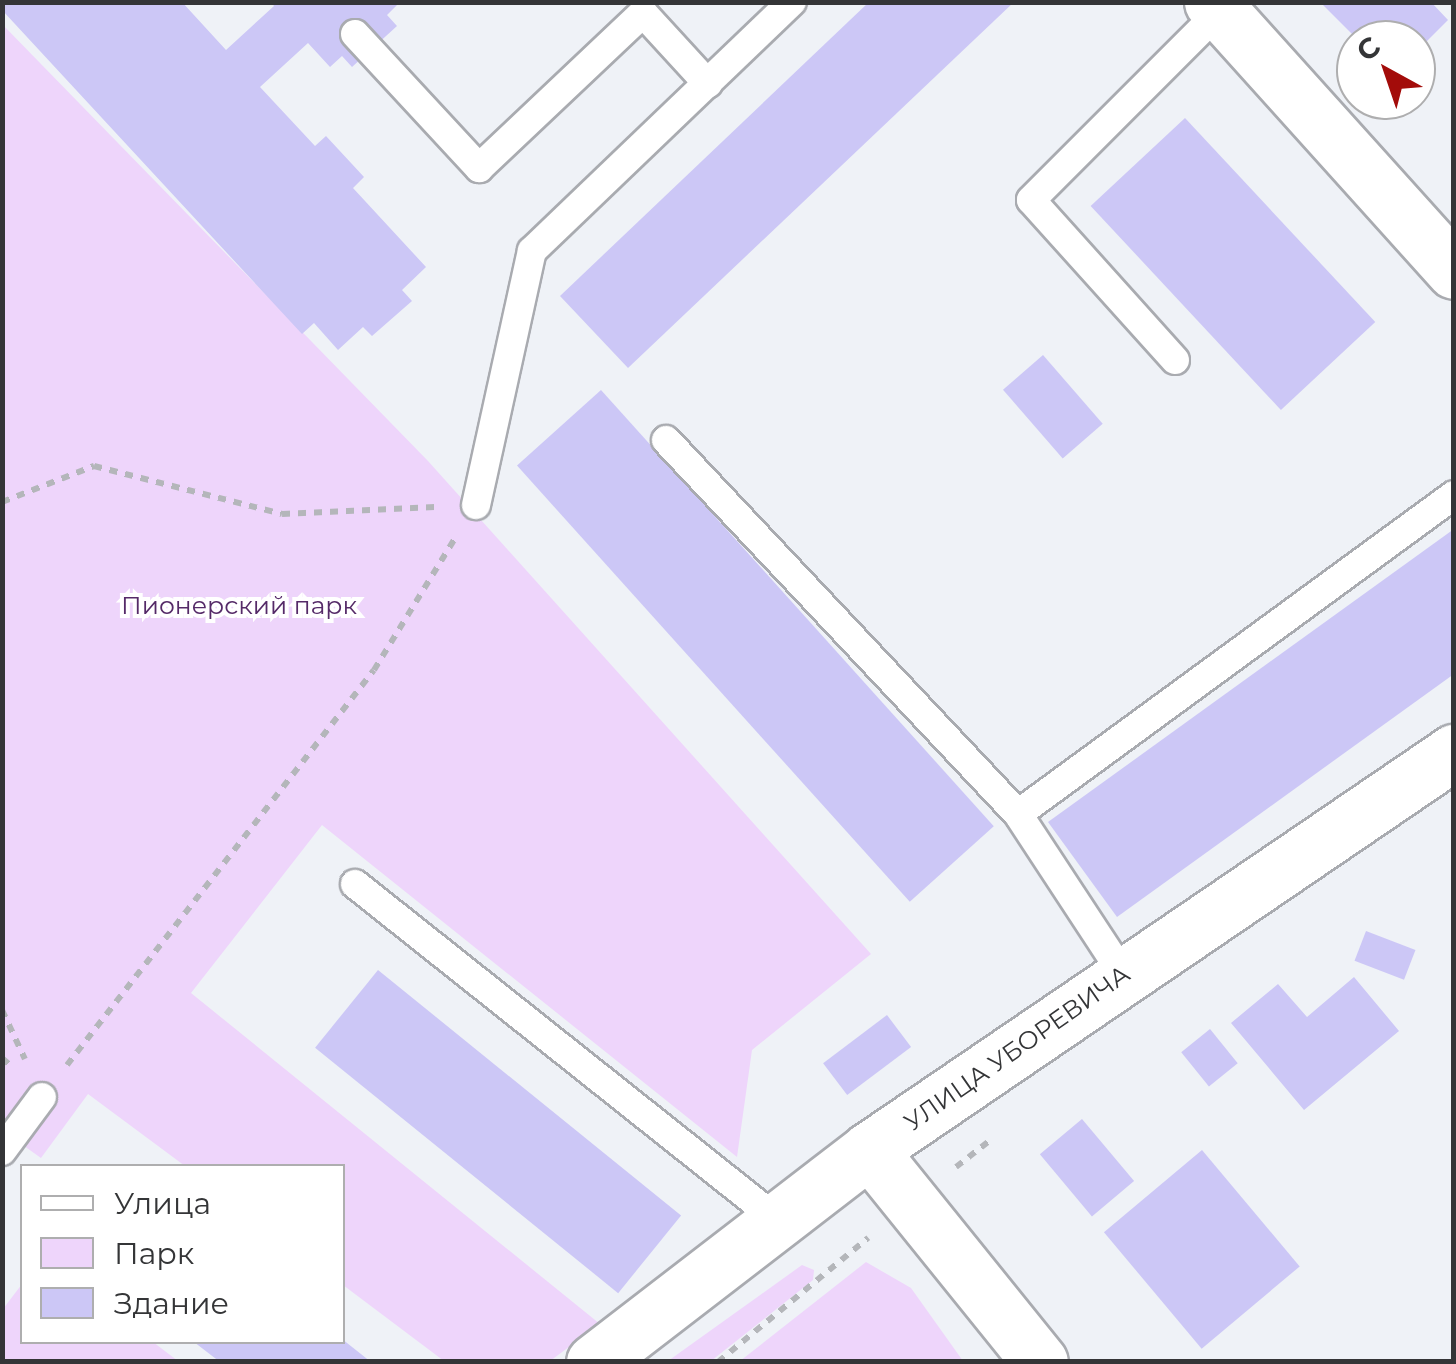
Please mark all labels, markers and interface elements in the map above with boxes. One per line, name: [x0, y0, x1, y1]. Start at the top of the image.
north arrow: [1336, 20, 1436, 120]
text: С: [1349, 29, 1387, 68]
park label: Пионерский парк: [121, 590, 357, 620]
street label: УЛИЦА УБОРЕВИЧА: [899, 959, 1135, 1137]
legend: [20, 1164, 345, 1344]
text: Улица: [114, 1185, 211, 1222]
text: Парк: [114, 1235, 194, 1272]
text: Здание: [114, 1285, 229, 1322]

